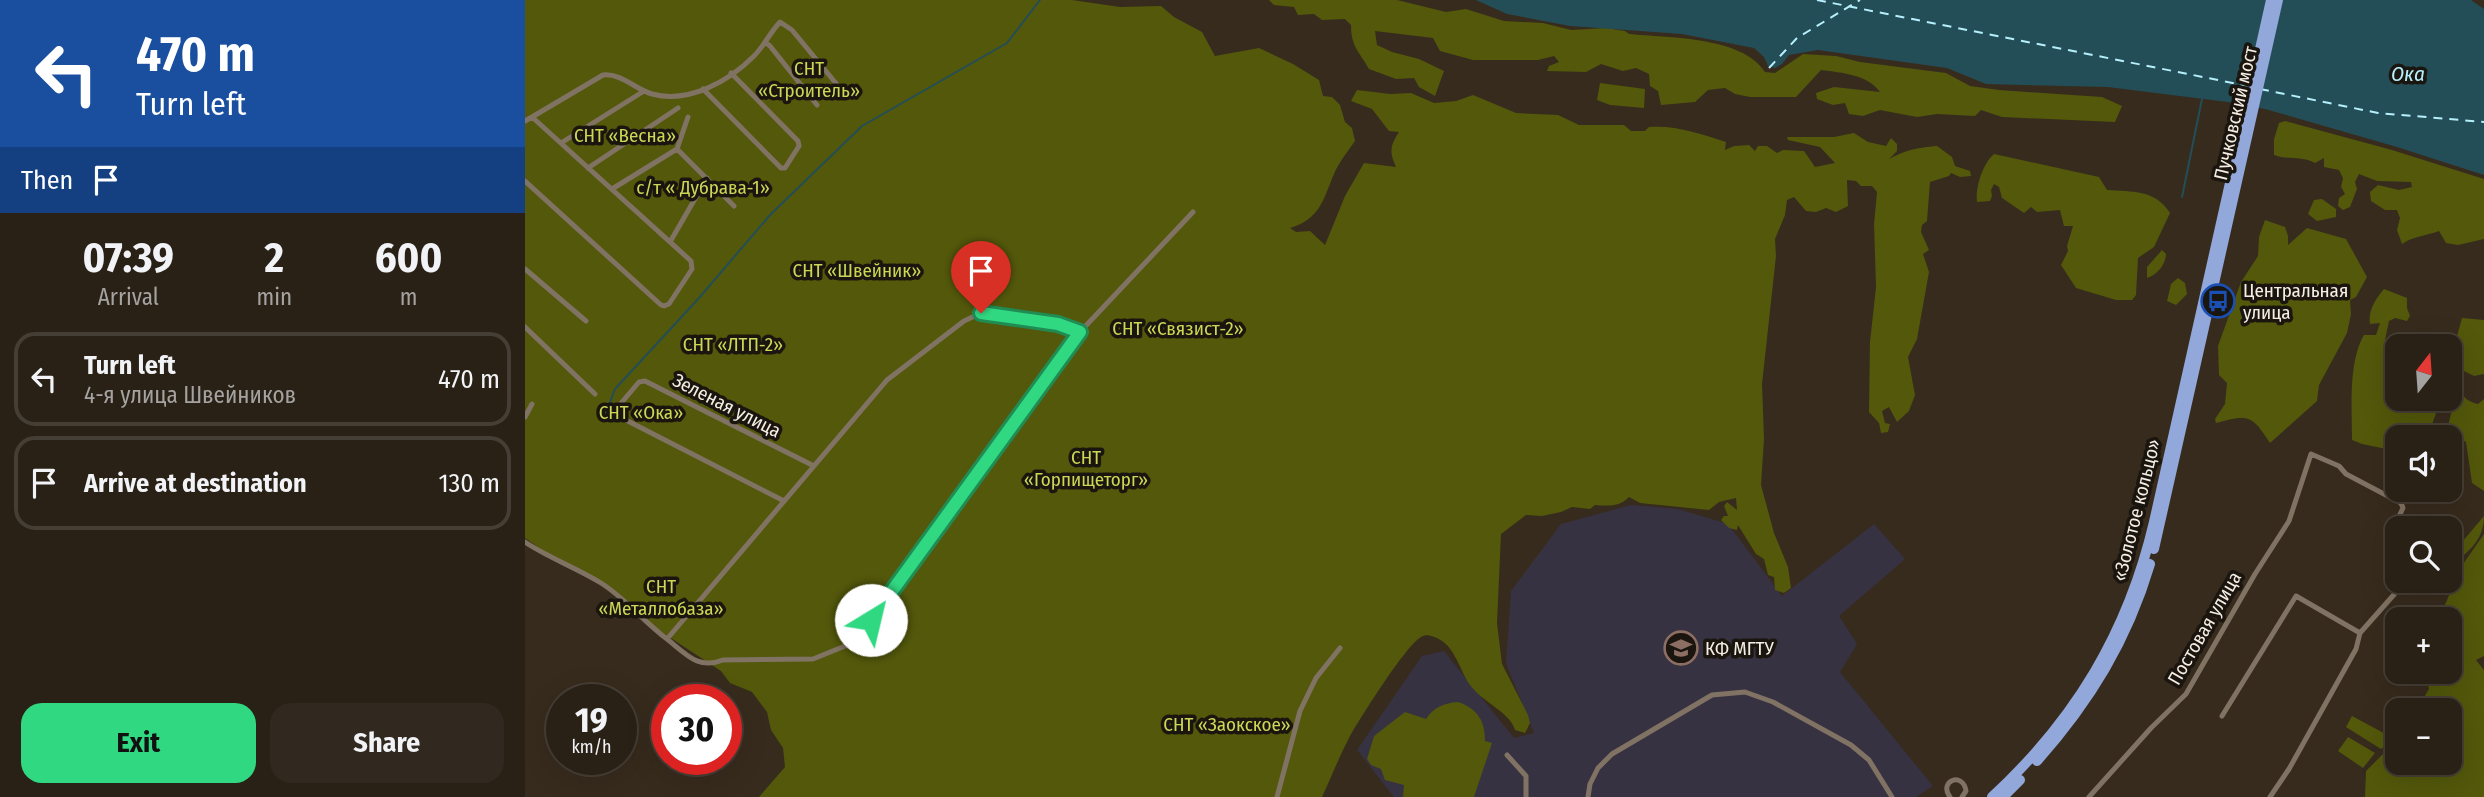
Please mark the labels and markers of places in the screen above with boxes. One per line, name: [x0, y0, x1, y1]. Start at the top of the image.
pin: [951, 241, 1011, 313]
place label: Центральная улица: [2243, 279, 2348, 324]
bus stop icon: Центральная улица: [2199, 282, 2237, 320]
school or university icon: КФ МГТУ: [1662, 629, 1700, 667]
place label: КФ МГТУ: [1705, 637, 1774, 660]

